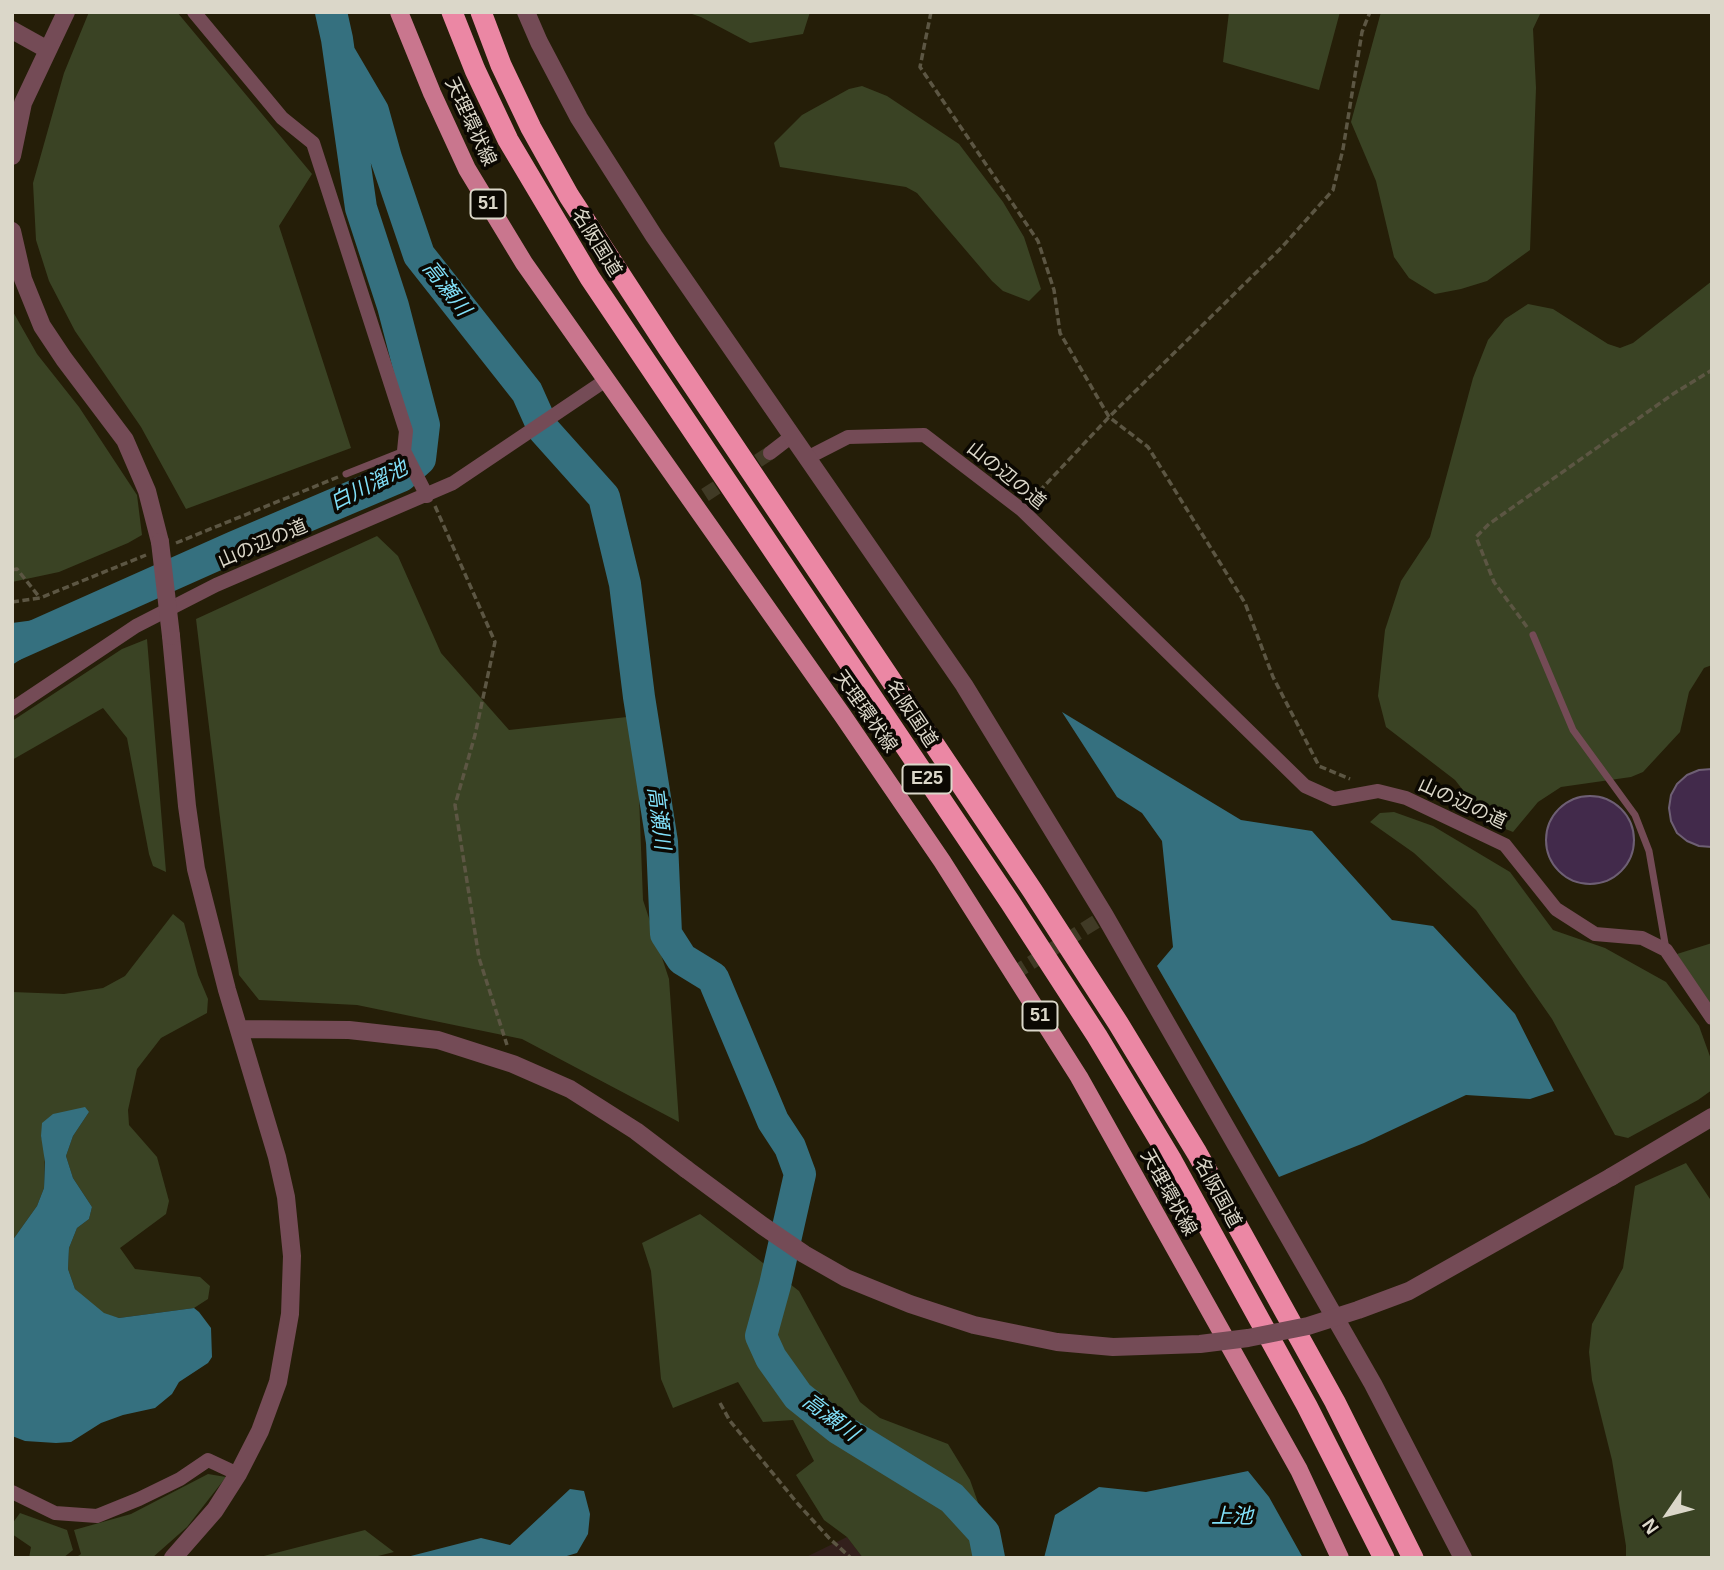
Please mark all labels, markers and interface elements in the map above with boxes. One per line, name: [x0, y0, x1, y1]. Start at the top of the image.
street label: 天理環状線: [440, 74, 500, 170]
road number: 51: [470, 190, 505, 218]
street label: 名阪国道: [566, 205, 626, 281]
water label: 高瀬川: [417, 256, 475, 322]
street label: 山の辺の道: [962, 437, 1050, 515]
water label: 白川溜池: [326, 456, 412, 516]
street label: 山の辺の道: [215, 515, 311, 573]
street label: 天理環状線: [828, 667, 902, 757]
street label: 名阪国道: [880, 676, 942, 752]
road number: E25: [902, 764, 951, 794]
street label: 山の辺の道: [1414, 774, 1510, 834]
water label: 高瀬川: [642, 785, 674, 851]
road number: 51: [1023, 1001, 1058, 1030]
street label: 天理環状線: [1135, 1146, 1201, 1240]
street label: 名阪国道: [1189, 1154, 1245, 1232]
water label: 高瀬川: [797, 1389, 863, 1447]
north arrow: [1633, 1479, 1703, 1549]
water label: 上池: [1211, 1504, 1253, 1530]
text: N: [1638, 1515, 1663, 1538]

